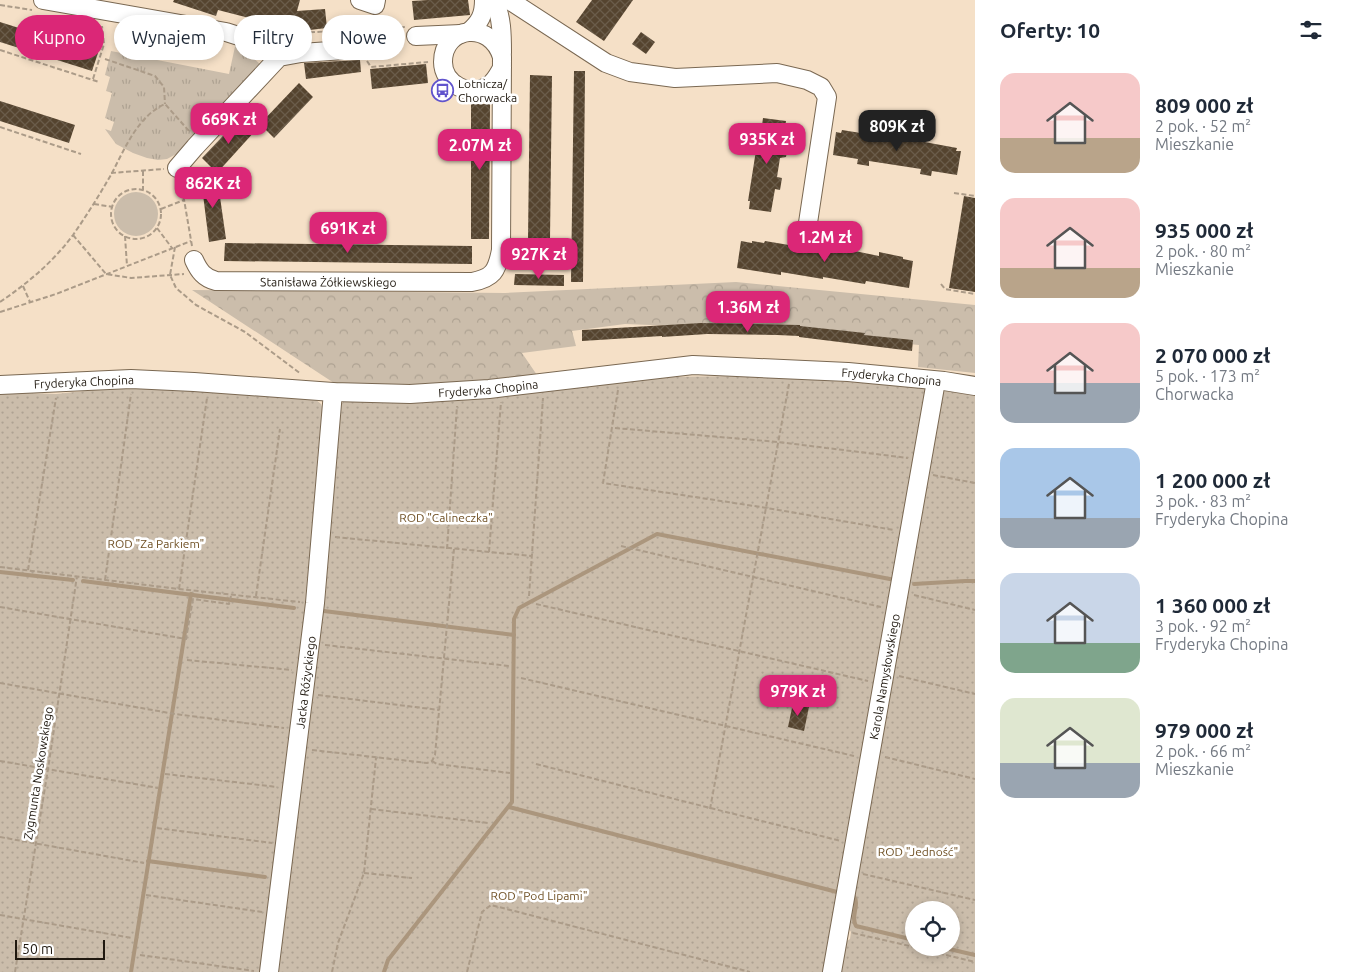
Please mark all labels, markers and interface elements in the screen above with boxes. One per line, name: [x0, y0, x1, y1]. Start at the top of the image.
chip: Kupno: [15, 15, 104, 60]
chip: Wynajem: [114, 15, 224, 60]
chip: Filtry: [234, 15, 312, 60]
chip: Nowe: [322, 15, 405, 60]
icon: filters: [1297, 16, 1325, 44]
text: Oferty: 10: [1000, 18, 1100, 42]
place label: Lotnicza/ Chorwacka: [458, 77, 517, 104]
bus stop icon: Lotnicza/ Chorwacka: [430, 78, 454, 102]
icon: home: [1040, 93, 1100, 153]
text: 809 000 zł: [1155, 93, 1253, 117]
pin: 669K zł: [183, 102, 275, 145]
text: 669K zł: [202, 110, 256, 128]
pin: 809K zł: [851, 110, 943, 152]
text: 809K zł: [870, 117, 924, 135]
text: 2 pok. · 52 m²: [1155, 117, 1251, 135]
pin: 935K zł: [721, 122, 813, 165]
pin: 2.07M zł: [428, 128, 532, 171]
text: 935K zł: [740, 130, 794, 148]
text: Mieszkanie: [1155, 135, 1234, 153]
text: 2.07M zł: [449, 136, 511, 154]
pin: 862K zł: [167, 166, 259, 209]
text: 862K zł: [186, 174, 240, 192]
pin: 691K zł: [302, 212, 394, 254]
icon: home: [1040, 218, 1100, 278]
text: 935 000 zł: [1155, 218, 1253, 242]
text: 691K zł: [321, 219, 375, 237]
pin: 1.2M zł: [779, 220, 871, 263]
text: 1.2M zł: [798, 228, 852, 246]
pin: 927K zł: [493, 238, 585, 280]
text: 2 pok. · 80 m²: [1155, 242, 1251, 260]
text: 927K zł: [512, 245, 566, 263]
text: Mieszkanie: [1155, 260, 1234, 278]
street label: Stanisława Żółkiewskiego: [260, 275, 397, 288]
pin: 1.36M zł: [696, 290, 800, 333]
text: 1.36M zł: [717, 298, 779, 316]
icon: home: [1040, 343, 1100, 403]
text: 2 070 000 zł: [1155, 343, 1270, 367]
street label: Fryderyka Chopina: [841, 365, 942, 387]
text: 5 pok. · 173 m²: [1155, 367, 1260, 385]
street label: Fryderyka Chopina: [34, 372, 134, 390]
street label: Fryderyka Chopina: [438, 377, 539, 399]
text: Chorwacka: [1155, 385, 1234, 403]
icon: home: [1040, 468, 1100, 528]
text: 1 200 000 zł: [1155, 468, 1270, 492]
text: 3 pok. · 83 m²: [1155, 492, 1251, 510]
text: Fryderyka Chopina: [1155, 510, 1288, 528]
park label: ROD "Calineczka": [399, 511, 493, 524]
park label: ROD "Za Parkiem": [108, 537, 204, 550]
icon: home: [1040, 593, 1100, 653]
text: 1 360 000 zł: [1155, 593, 1270, 617]
street label: Karola Namysłowskiego: [867, 613, 901, 740]
text: 3 pok. · 92 m²: [1155, 617, 1251, 635]
street label: Jacka Różyckiego: [293, 635, 317, 729]
text: Fryderyka Chopina: [1155, 635, 1288, 653]
pin: 979K zł: [752, 674, 844, 717]
text: 979K zł: [771, 682, 825, 700]
street label: Zygmunta Noskowskiego: [21, 705, 55, 841]
icon: home: [1040, 718, 1100, 778]
text: 979 000 zł: [1155, 718, 1253, 742]
text: 2 pok. · 66 m²: [1155, 742, 1251, 760]
text: Mieszkanie: [1155, 760, 1234, 778]
park label: ROD "Jedność": [878, 845, 958, 858]
park label: ROD "Pod Lipami": [491, 889, 587, 902]
map controls: [905, 901, 960, 956]
button: locate: [905, 901, 960, 956]
scale bar: [15, 937, 105, 960]
text: 50 m: [22, 941, 53, 957]

